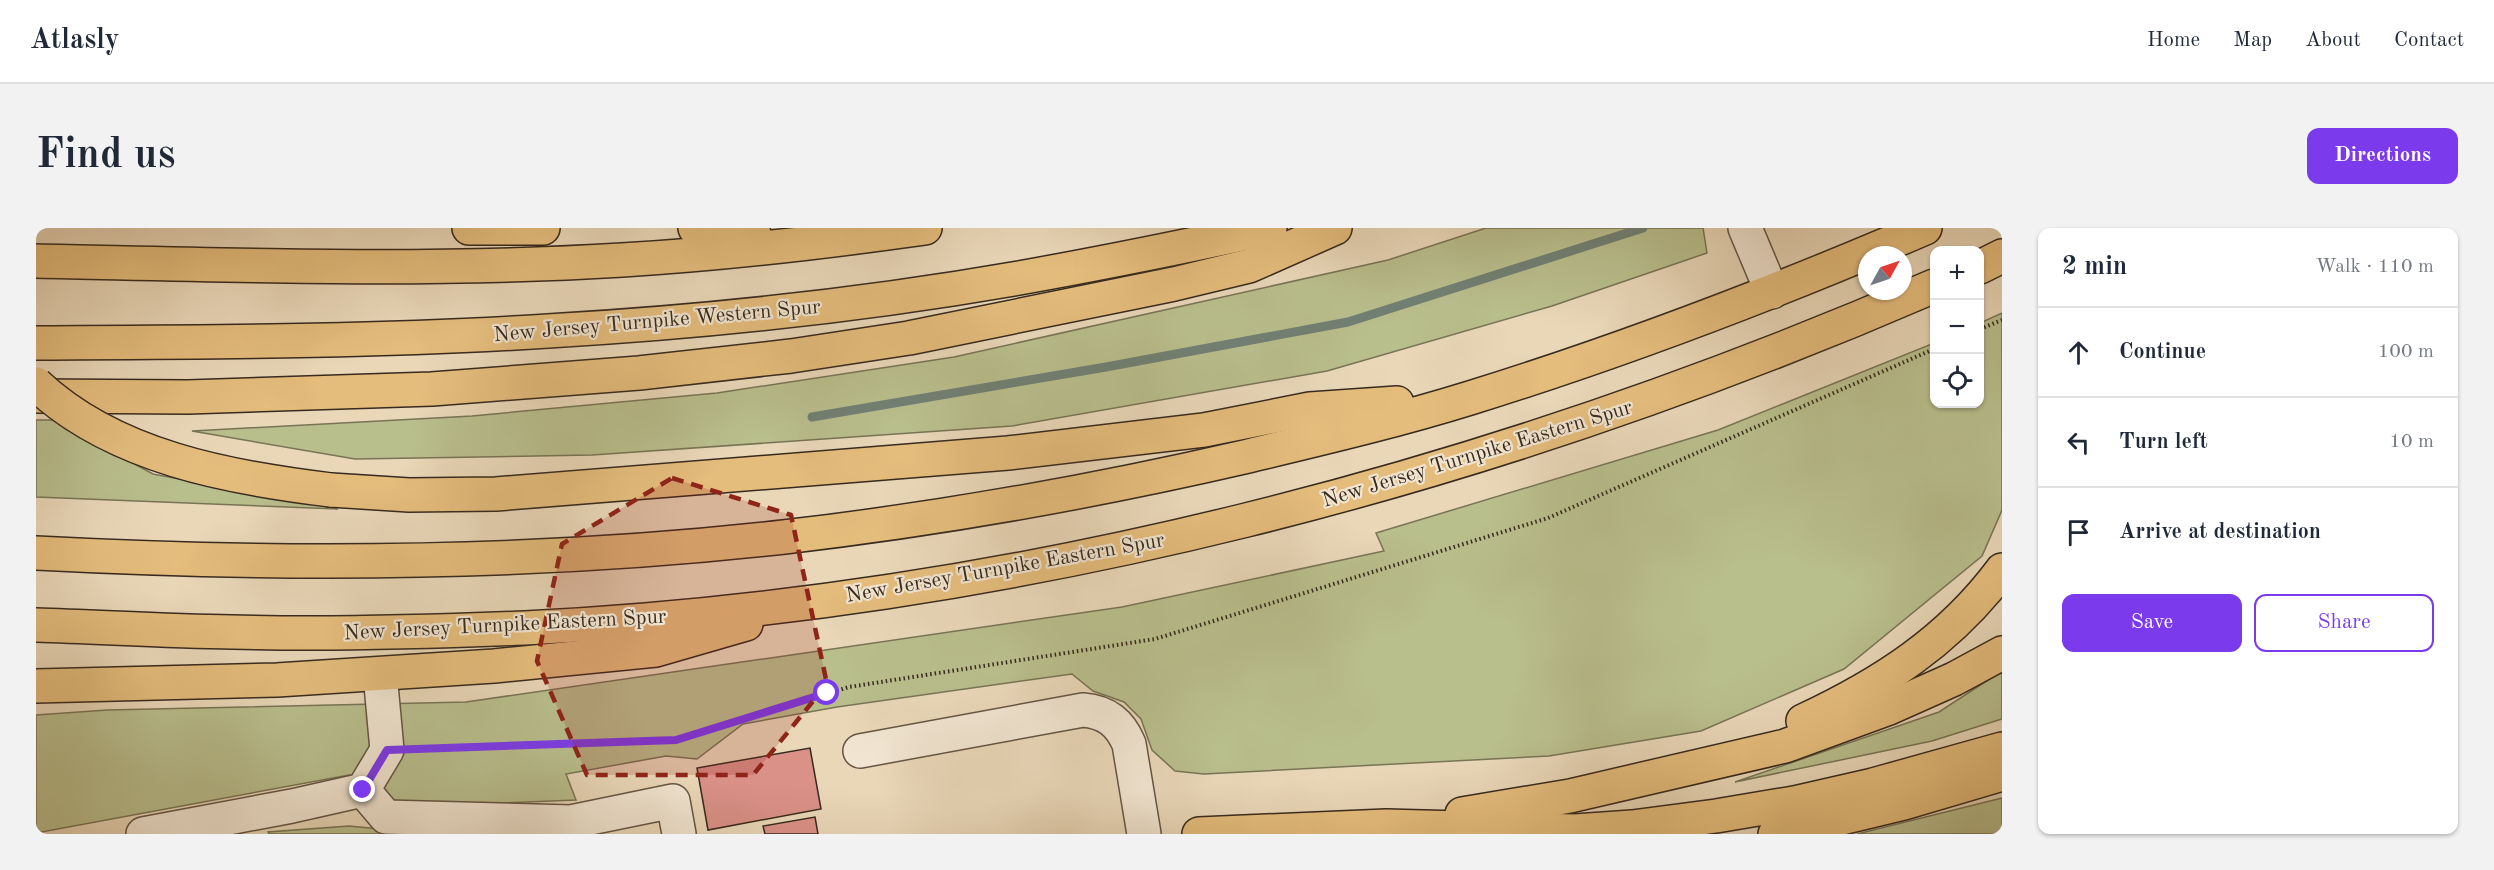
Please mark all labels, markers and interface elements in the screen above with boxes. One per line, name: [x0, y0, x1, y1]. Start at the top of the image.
text: Atlasly: [30, 27, 120, 55]
text: Home: [2147, 30, 2200, 51]
text: Map: [2233, 30, 2272, 51]
text: About: [2305, 30, 2361, 51]
text: Contact: [2394, 30, 2464, 51]
button: Directions: [2307, 128, 2458, 184]
text: Find us: [36, 135, 175, 177]
north arrow: [1858, 246, 1912, 300]
map controls: [1930, 246, 1984, 408]
button: +: [1930, 246, 1984, 300]
text: 2 min: [2062, 254, 2127, 280]
text: Walk · 110 m: [2315, 257, 2434, 277]
street label: New Jersey Turnpike Western Spur: [493, 297, 822, 346]
button: −: [1930, 300, 1984, 354]
icon: ahead: [2062, 336, 2095, 369]
text: Continue: [2119, 341, 2206, 363]
text: 100 m: [2378, 342, 2434, 362]
button: locate: [1930, 354, 1984, 408]
street label: New Jersey Turnpike Eastern Spur: [1320, 397, 1635, 512]
icon: left: [2062, 426, 2095, 459]
text: Turn left: [2119, 431, 2208, 453]
text: 10 m: [2389, 432, 2434, 452]
icon: arrive: [2062, 516, 2095, 549]
text: Arrive at destination: [2119, 521, 2321, 543]
street label: New Jersey Turnpike Eastern Spur: [844, 530, 1167, 607]
button: Save: [2062, 594, 2242, 652]
button: Share: [2254, 594, 2434, 652]
street label: New Jersey Turnpike Eastern Spur: [343, 607, 667, 644]
route start: [813, 679, 839, 705]
route end: [349, 776, 375, 802]

